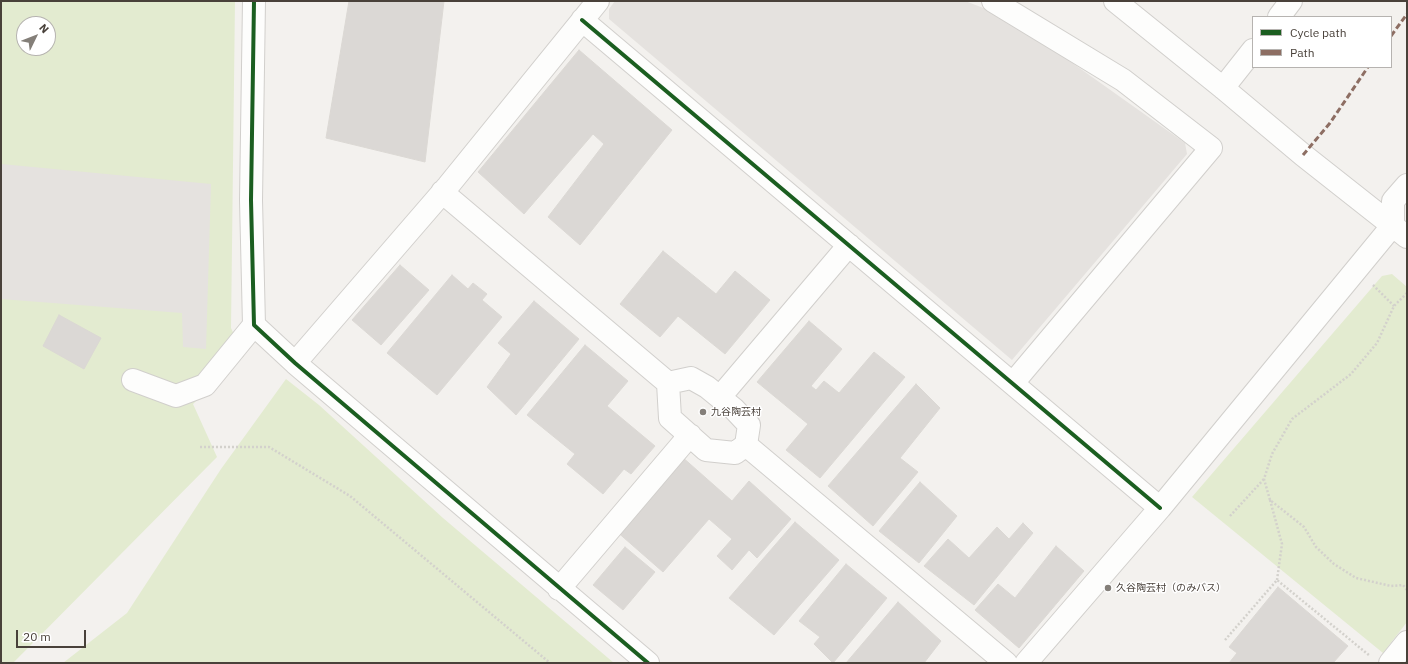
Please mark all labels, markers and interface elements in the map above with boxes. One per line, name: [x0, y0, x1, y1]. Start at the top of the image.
north arrow: [16, 16, 56, 56]
legend: [1252, 16, 1392, 68]
text: N: [36, 21, 52, 36]
text: Cycle path: [1290, 25, 1347, 40]
text: Path: [1290, 45, 1315, 60]
place label: 九谷陶芸村: [711, 406, 761, 418]
marker: 九谷陶芸村: [698, 407, 708, 417]
place label: 久谷陶芸村（のみバス）: [1116, 582, 1226, 594]
marker: 久谷陶芸村（のみバス）: [1103, 583, 1113, 593]
scale bar: [18, 622, 88, 648]
text: 20 m: [23, 629, 51, 644]

